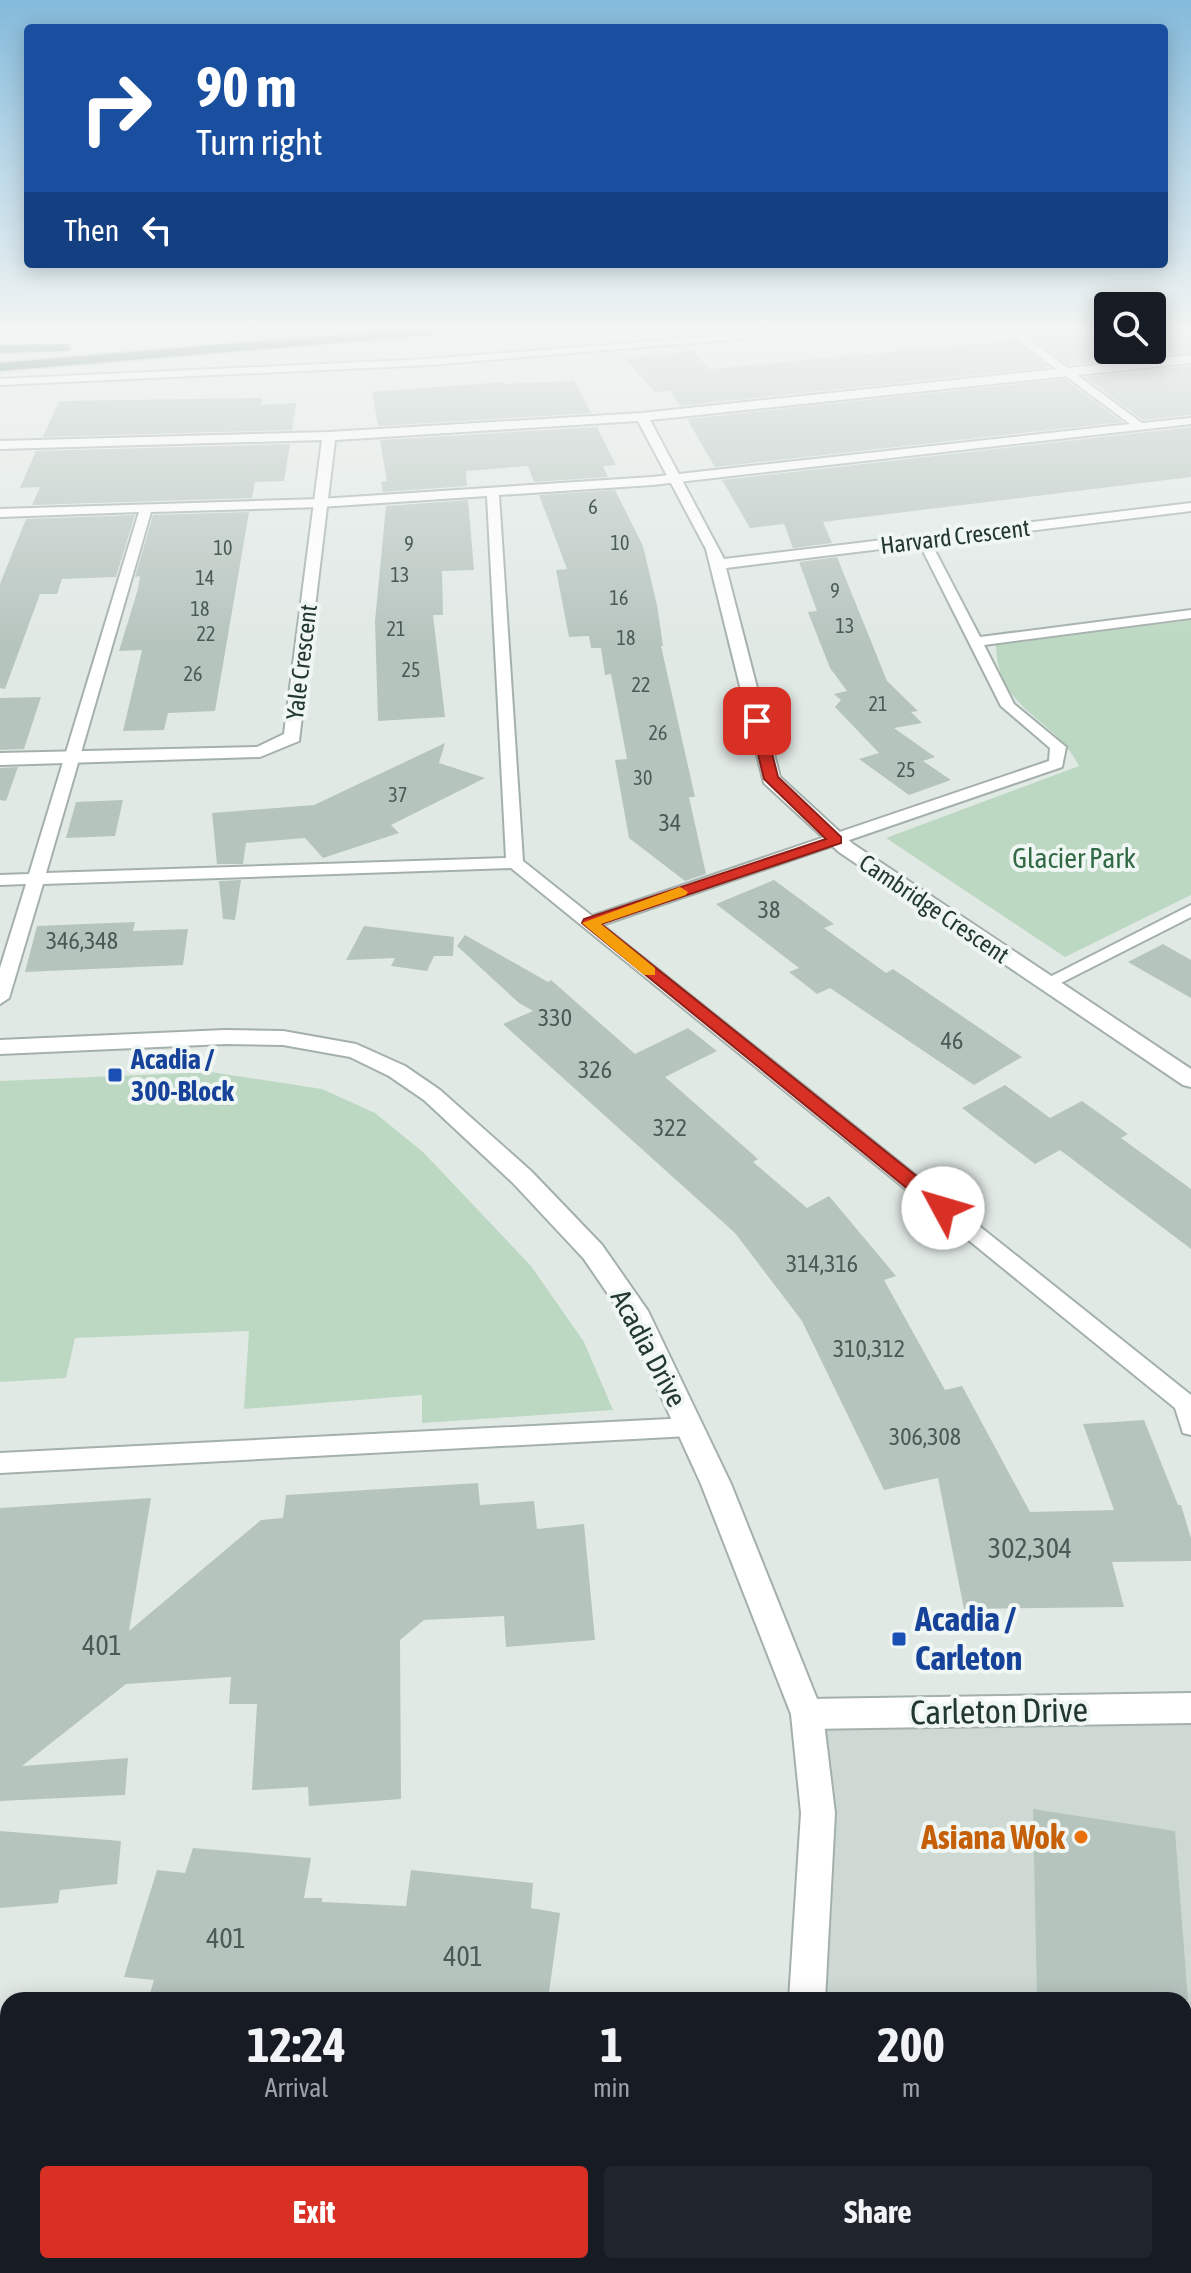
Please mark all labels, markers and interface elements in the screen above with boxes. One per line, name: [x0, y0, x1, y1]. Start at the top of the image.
text: 90 m: [196, 55, 297, 119]
icon: right: [64, 56, 168, 160]
text: Turn right: [196, 121, 323, 163]
icon: left: [135, 208, 179, 252]
text: Then: [64, 213, 119, 247]
map controls: [1094, 292, 1166, 364]
button: search: [1094, 292, 1166, 364]
house number: 6: [588, 495, 598, 518]
street label: Harvard Crescent: [879, 514, 1031, 559]
house number: 10: [611, 531, 629, 554]
house number: 9: [404, 532, 414, 555]
house number: 10: [214, 536, 232, 559]
house number: 13: [391, 563, 409, 586]
house number: 14: [196, 566, 214, 589]
house number: 9: [830, 579, 840, 602]
house number: 16: [610, 586, 628, 609]
house number: 18: [191, 597, 209, 620]
street label: Yale Crescent: [281, 603, 322, 721]
house number: 13: [836, 614, 854, 637]
house number: 21: [387, 617, 405, 640]
house number: 22: [197, 622, 215, 645]
house number: 18: [617, 626, 635, 649]
house number: 25: [402, 658, 420, 681]
house number: 26: [184, 662, 202, 685]
house number: 22: [632, 673, 650, 696]
pin: [723, 687, 791, 755]
house number: 21: [869, 692, 887, 715]
icon: arrive: [735, 699, 779, 743]
house number: 26: [649, 721, 667, 744]
house number: 25: [897, 758, 915, 781]
house number: 30: [634, 766, 652, 789]
house number: 37: [389, 783, 407, 806]
house number: 34: [659, 809, 681, 836]
park label: Glacier Park: [1012, 842, 1136, 874]
street label: Cambridge Crescent: [855, 849, 1014, 969]
house number: 38: [758, 896, 780, 923]
house number: 346,348: [46, 927, 118, 954]
house number: 330: [538, 1004, 572, 1031]
house number: 46: [941, 1027, 963, 1054]
place label: Acadia / 300-Block: [130, 1043, 234, 1107]
house number: 326: [578, 1056, 612, 1083]
marker: Acadia / 300-Block: [106, 1066, 124, 1084]
house number: 322: [653, 1114, 687, 1141]
position arrow: [901, 1166, 985, 1250]
house number: 314,316: [786, 1250, 858, 1277]
street label: Acadia Drive: [605, 1284, 693, 1412]
house number: 310,312: [833, 1335, 905, 1362]
house number: 306,308: [889, 1423, 961, 1450]
house number: 302,304: [988, 1532, 1072, 1564]
place label: Acadia / Carleton: [914, 1599, 1022, 1677]
house number: 401: [82, 1629, 122, 1661]
marker: Acadia / Carleton: [890, 1630, 908, 1648]
street label: Carleton Drive: [910, 1689, 1088, 1732]
place label: Asiana Wok: [920, 1817, 1066, 1856]
marker: Asiana Wok: [1072, 1828, 1090, 1846]
house number: 401: [206, 1922, 246, 1954]
house number: 401: [443, 1940, 483, 1972]
text: 12:24: [247, 2017, 346, 2072]
text: 1: [600, 2017, 623, 2072]
text: 200: [877, 2017, 945, 2072]
text: Arrival: [265, 2073, 328, 2103]
text: min: [593, 2073, 630, 2103]
text: m: [902, 2073, 920, 2103]
button: Exit: [40, 2166, 588, 2258]
button: Share: [604, 2166, 1152, 2258]

